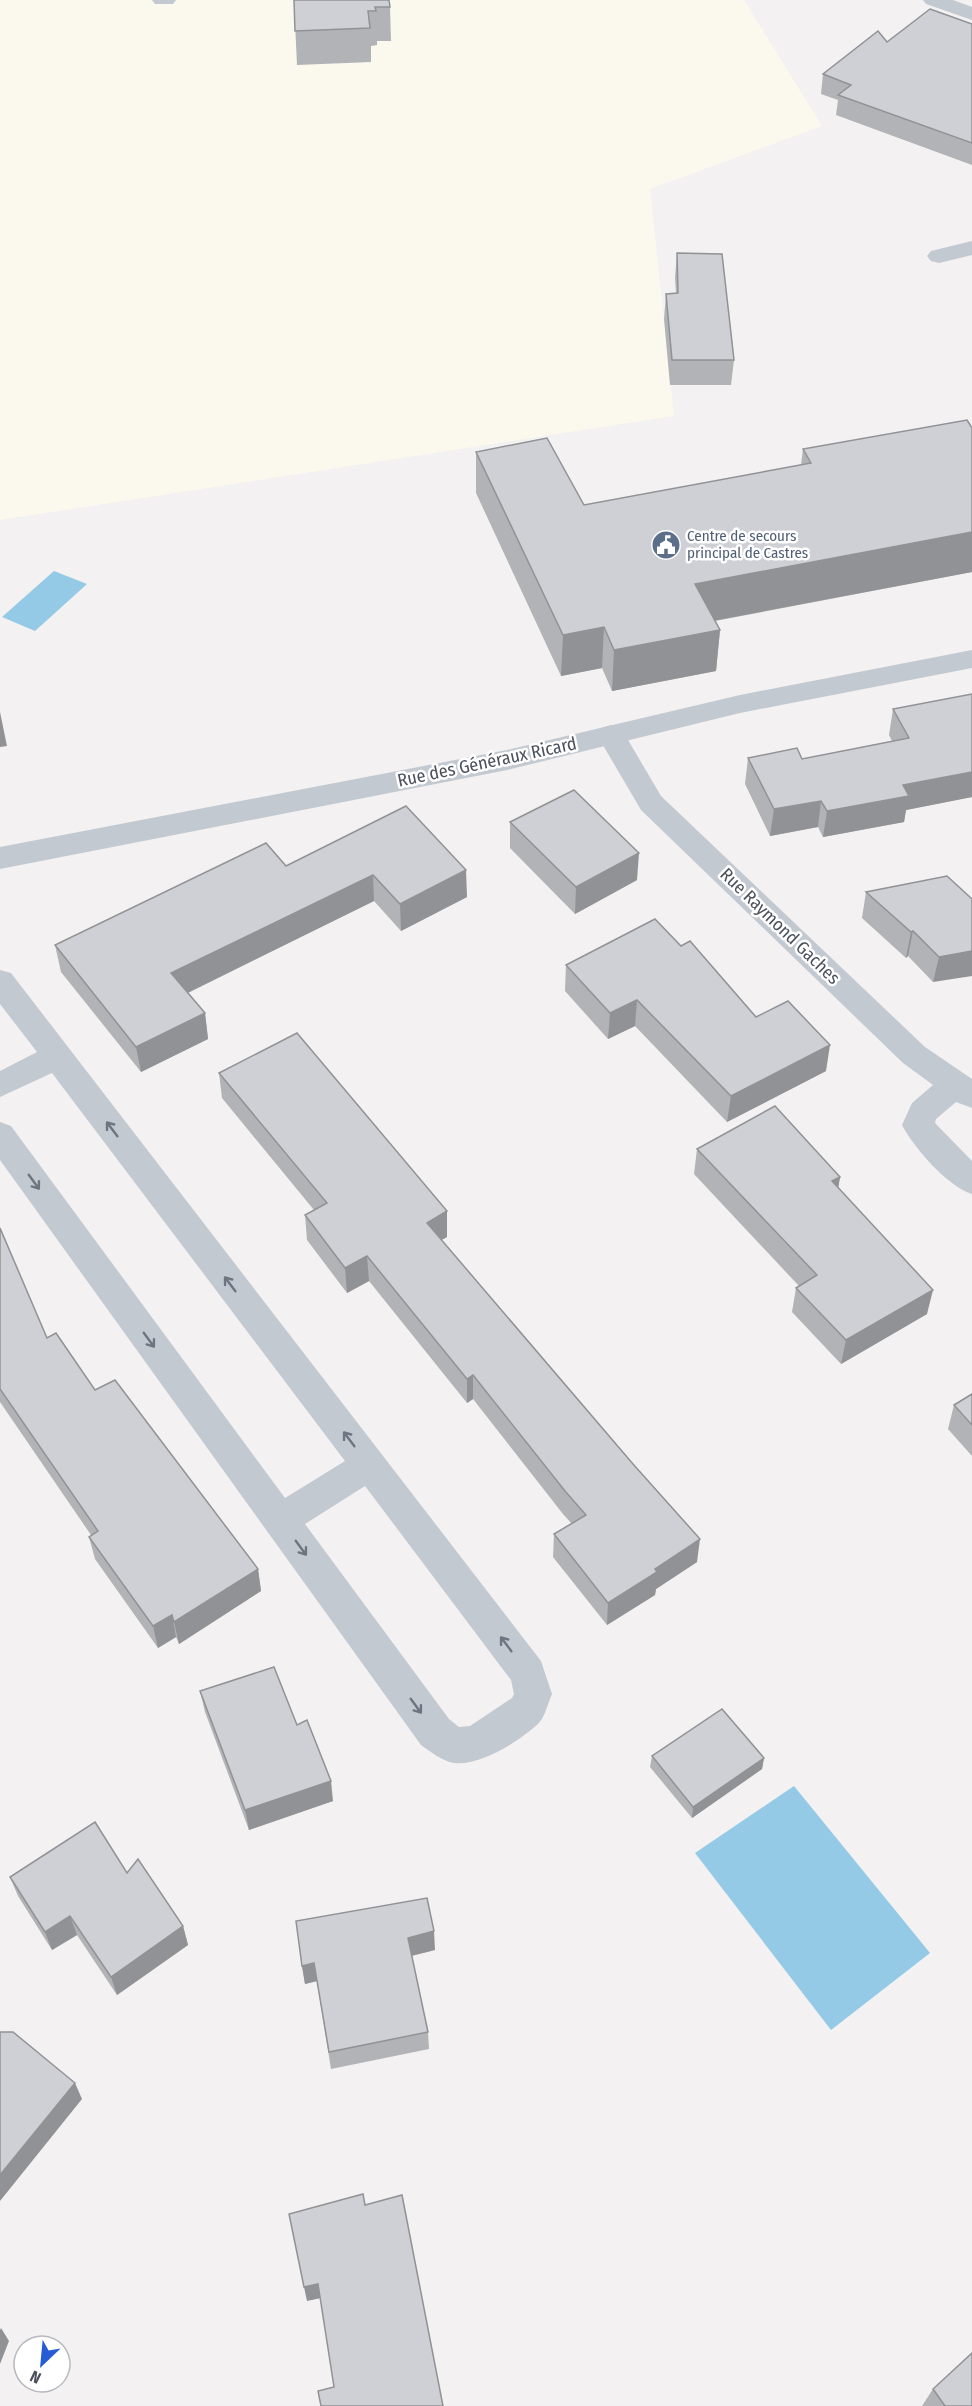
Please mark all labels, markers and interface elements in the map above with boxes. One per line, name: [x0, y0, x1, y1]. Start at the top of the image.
place label: Centre de secours principal de Castres: [687, 527, 808, 562]
public building icon: Centre de secours principal de Castres: [650, 529, 682, 561]
street label: Rue des Généraux Ricard: [395, 732, 579, 792]
street label: Rue Raymond Gaches: [715, 863, 845, 989]
one-way arrow: [105, 1122, 118, 1138]
one-way arrow: [28, 1174, 41, 1190]
one-way arrow: [224, 1276, 237, 1292]
one-way arrow: [143, 1331, 155, 1347]
one-way arrow: [342, 1431, 355, 1447]
one-way arrow: [295, 1540, 307, 1556]
one-way arrow: [499, 1636, 512, 1652]
one-way arrow: [410, 1697, 423, 1713]
north arrow: [12, 2334, 72, 2394]
text: N: [27, 2366, 44, 2388]

